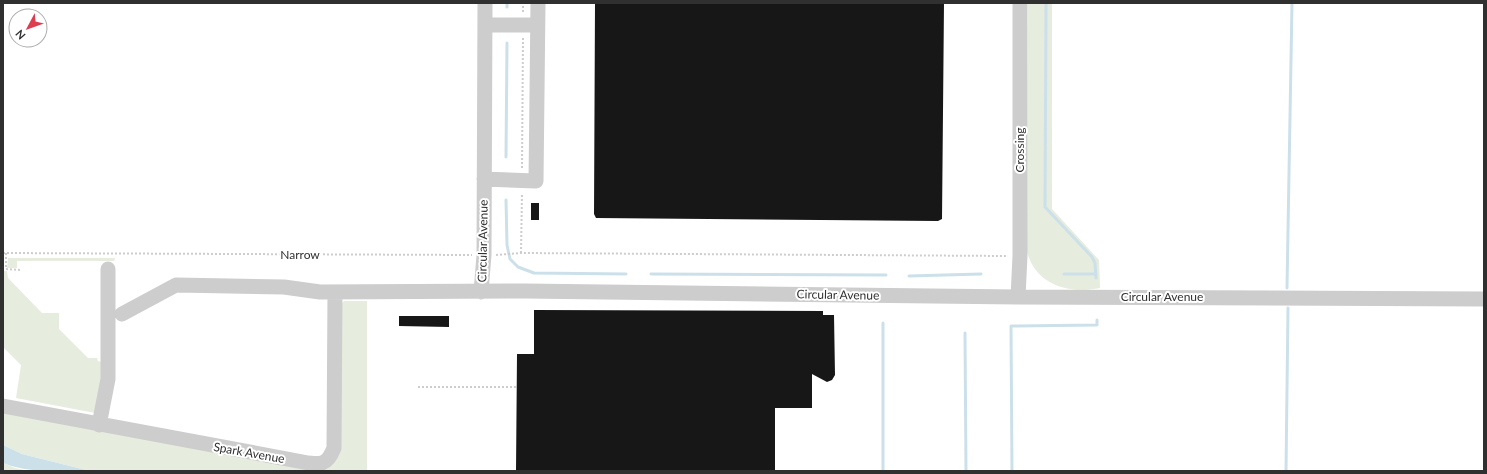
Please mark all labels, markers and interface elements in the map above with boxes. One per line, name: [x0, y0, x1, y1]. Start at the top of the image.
north arrow: [8, 8, 48, 48]
text: N: [12, 27, 28, 42]
street label: Crossing: [1012, 127, 1027, 173]
street label: Circular Avenue: [474, 199, 491, 282]
street label: Narrow: [280, 247, 320, 262]
street label: Circular Avenue: [797, 286, 880, 303]
street label: Circular Avenue: [1121, 289, 1203, 304]
street label: Spark Avenue: [212, 439, 286, 466]

